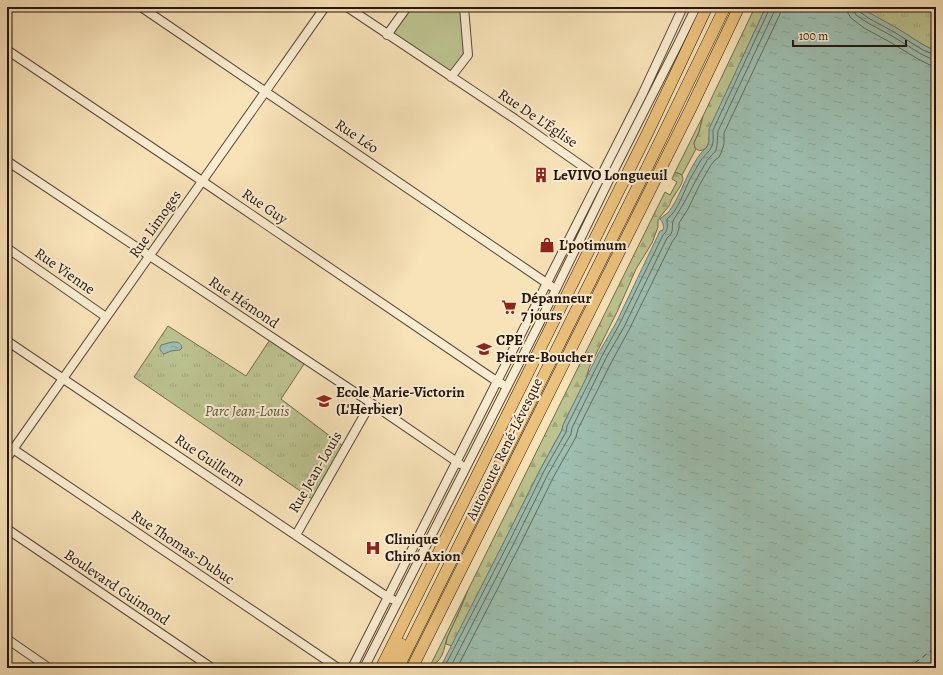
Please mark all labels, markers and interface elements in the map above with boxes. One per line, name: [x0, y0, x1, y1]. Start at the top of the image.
scale bar: [793, 22, 906, 48]
text: 100 m: [799, 28, 828, 44]
street label: Rue De L'Église: [494, 84, 582, 152]
street label: Rue Léo: [331, 114, 383, 158]
place label: LeVIVO Longueuil: [553, 165, 667, 185]
building icon: LeVIVO Longueuil: [532, 166, 550, 184]
street label: Rue Guy: [238, 183, 292, 229]
street label: Rue Limoges: [124, 186, 186, 262]
place label: L'potimum: [559, 235, 627, 255]
shop icon: L'potimum: [538, 236, 556, 254]
street label: Rue Vienne: [31, 243, 99, 299]
street label: Rue Hémond: [205, 271, 284, 333]
place label: Dépanneur 7 jours: [521, 288, 592, 325]
supermarket icon: Dépanneur 7 jours: [500, 298, 518, 316]
place label: CPE Pierre-Boucher: [496, 330, 593, 367]
school or university icon: CPE Pierre-Boucher: [475, 340, 493, 358]
street label: Autoroute René-Lévesque: [460, 374, 547, 525]
place label: Ecole Marie-Victorin (L'Herbier): [336, 382, 465, 419]
school or university icon: Ecole Marie-Victorin (L'Herbier): [315, 392, 333, 410]
park label: Parc Jean-Louis: [205, 401, 289, 421]
street label: Rue Jean-Louis: [283, 427, 347, 517]
street label: Rue Guillerm: [171, 429, 250, 491]
street label: Rue Thomas-Dubuc: [128, 505, 238, 589]
place label: Clinique Chiro Axion: [385, 529, 461, 566]
hospital icon: Clinique Chiro Axion: [364, 539, 382, 557]
street label: Boulevard Guimond: [60, 544, 174, 630]

